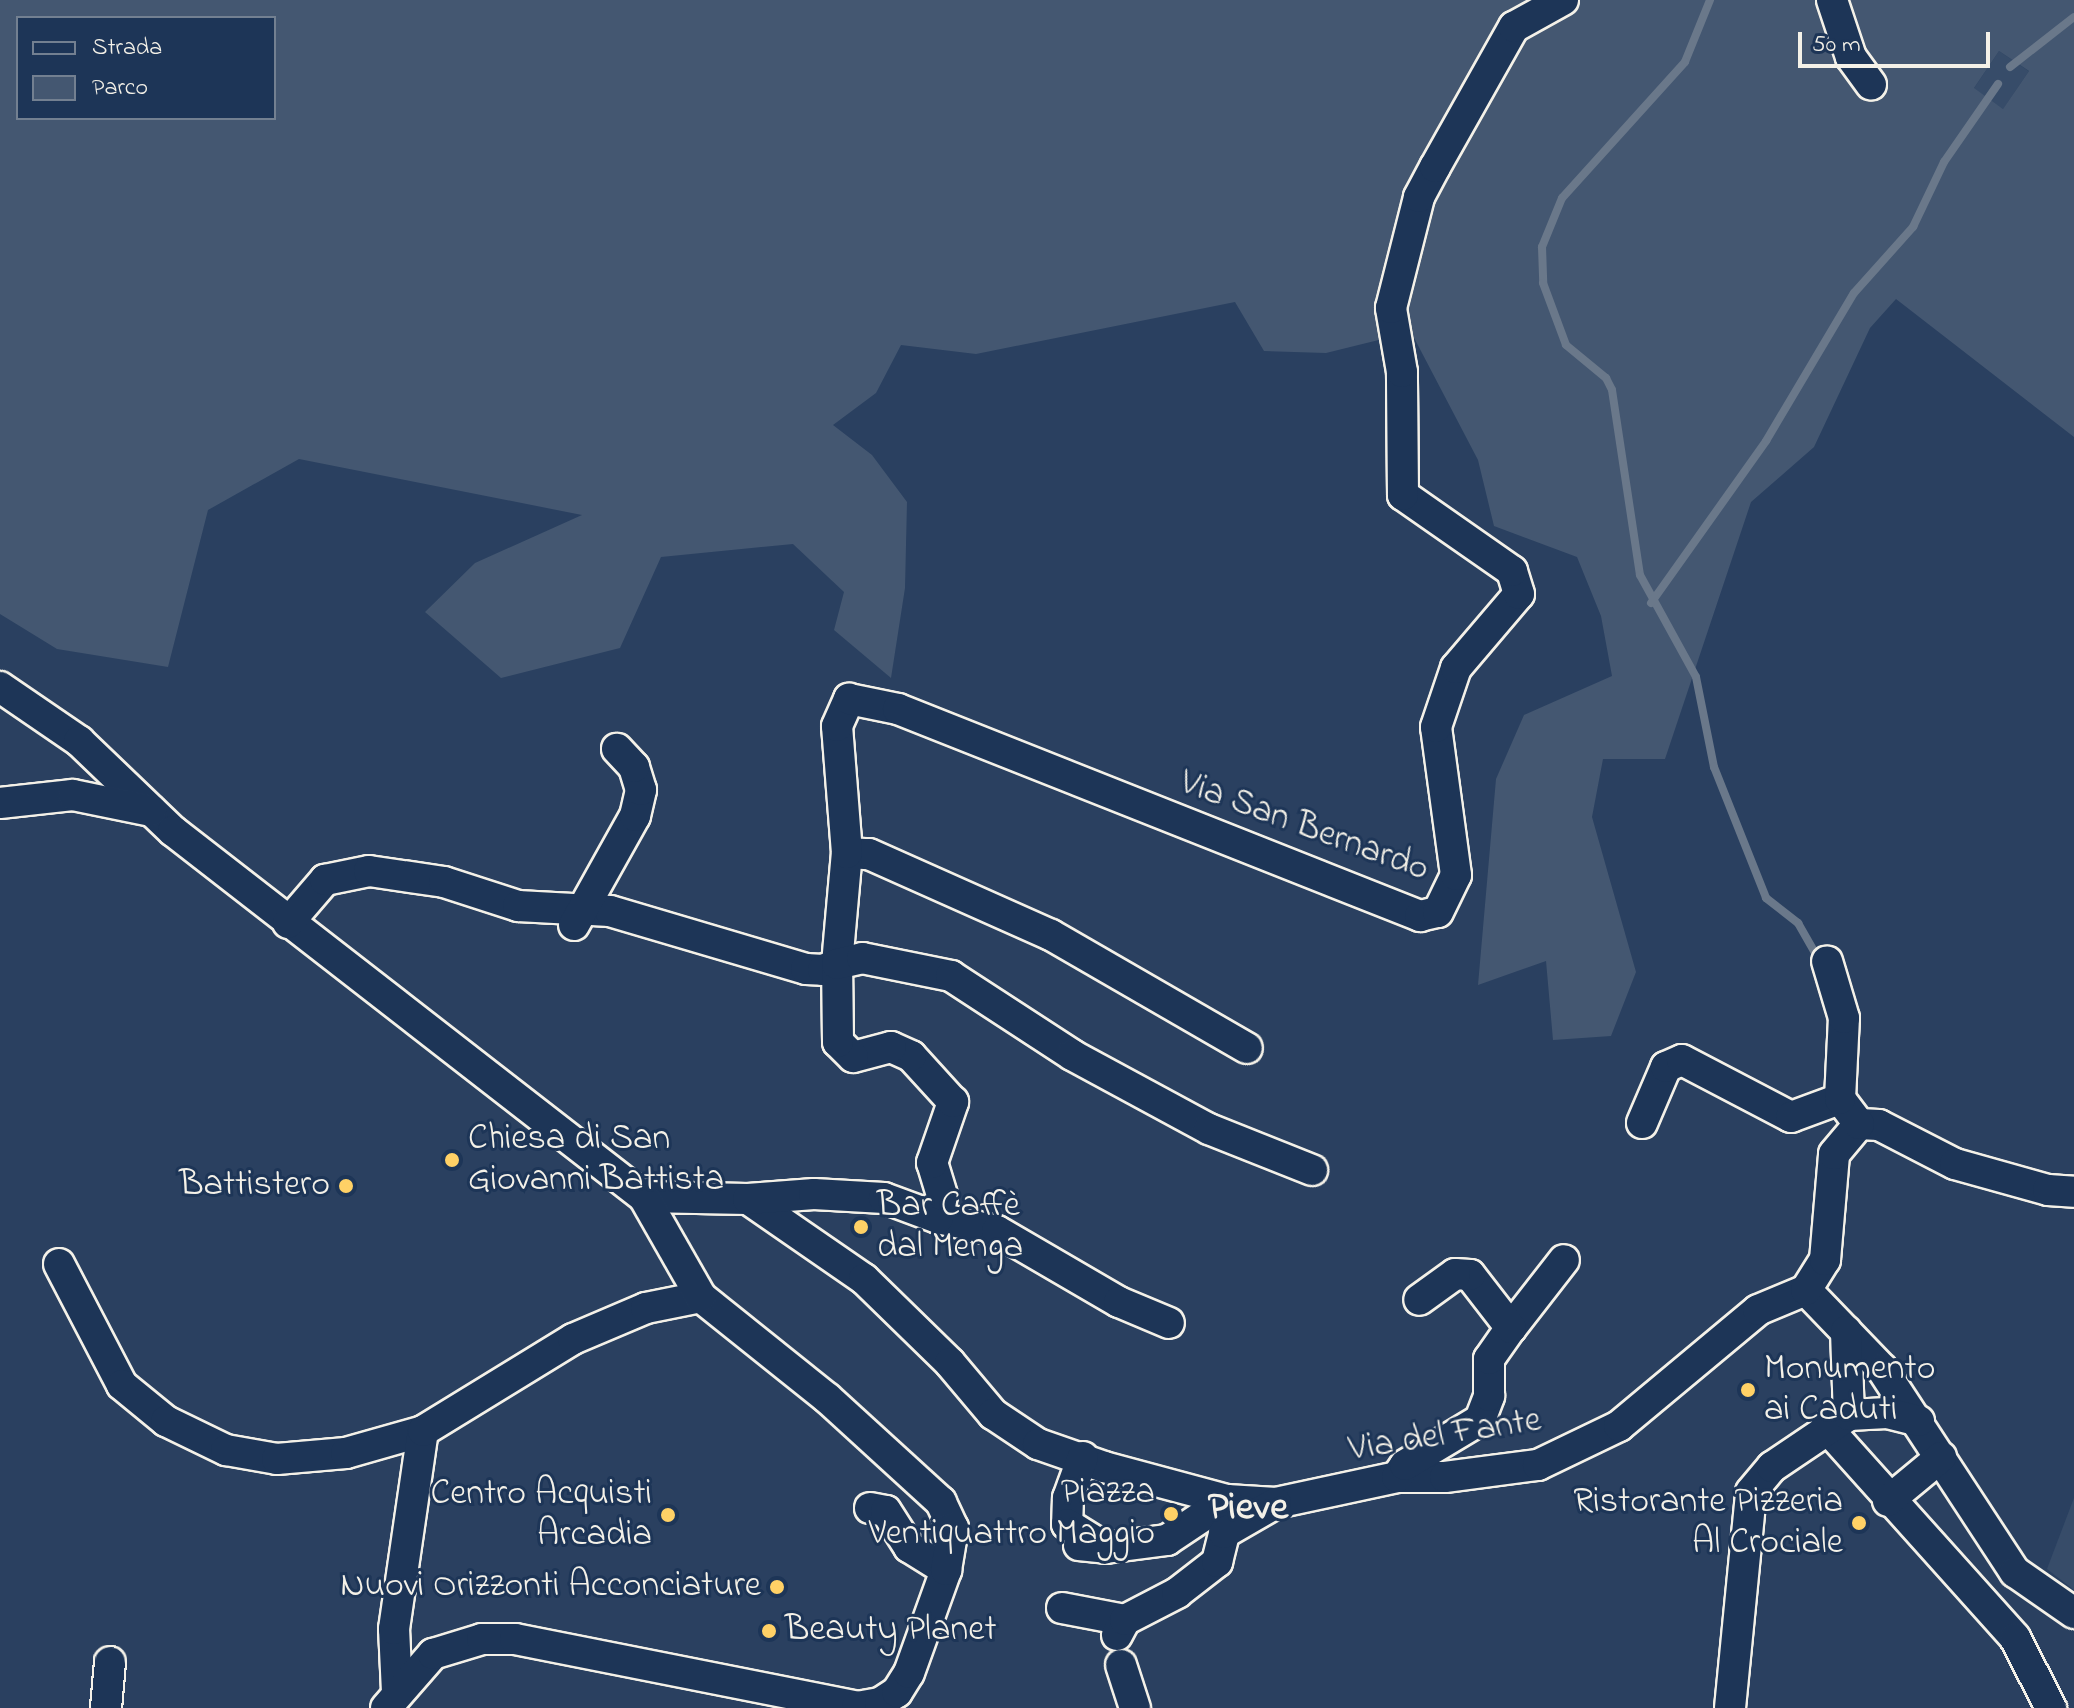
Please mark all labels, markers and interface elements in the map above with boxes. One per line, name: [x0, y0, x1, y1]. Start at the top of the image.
legend: [16, 16, 276, 120]
scale bar: [1802, 16, 1994, 66]
text: 50 m: [1812, 28, 1861, 63]
text: Strada: [92, 31, 162, 66]
text: Parco: [92, 71, 148, 106]
street label: Via San Bernardo: [1174, 762, 1434, 892]
place label: Chiesa di San Giovanni Battista: [468, 1117, 724, 1202]
marker: Chiesa di San Giovanni Battista: [443, 1151, 461, 1169]
place label: Battistero: [179, 1164, 330, 1208]
marker: Battistero: [337, 1177, 355, 1195]
place label: Bar Caffè dal Menga: [877, 1184, 1023, 1269]
marker: Bar Caffè dal Menga: [852, 1218, 870, 1236]
place label: Monumento ai Caduti: [1764, 1347, 1935, 1432]
marker: Monumento ai Caduti: [1739, 1381, 1757, 1399]
street label: Via del Fante: [1346, 1400, 1544, 1472]
place label: Piazza Ventiquattro Maggio: [869, 1471, 1155, 1556]
place label: Centro Acquisti Arcadia: [430, 1472, 652, 1557]
place label: Ristorante Pizzeria Al Crociale: [1573, 1480, 1843, 1565]
district label: Pieve: [1208, 1485, 1288, 1533]
marker: Piazza Ventiquattro Maggio: [1162, 1505, 1180, 1523]
marker: Centro Acquisti Arcadia: [659, 1506, 677, 1524]
marker: Ristorante Pizzeria Al Crociale: [1850, 1514, 1868, 1532]
place label: Nuovi Orizzonti Acconciature: [340, 1565, 761, 1609]
marker: Nuovi Orizzonti Acconciature: [768, 1578, 786, 1596]
place label: Beauty Planet: [785, 1609, 997, 1653]
marker: Beauty Planet: [760, 1622, 778, 1640]

